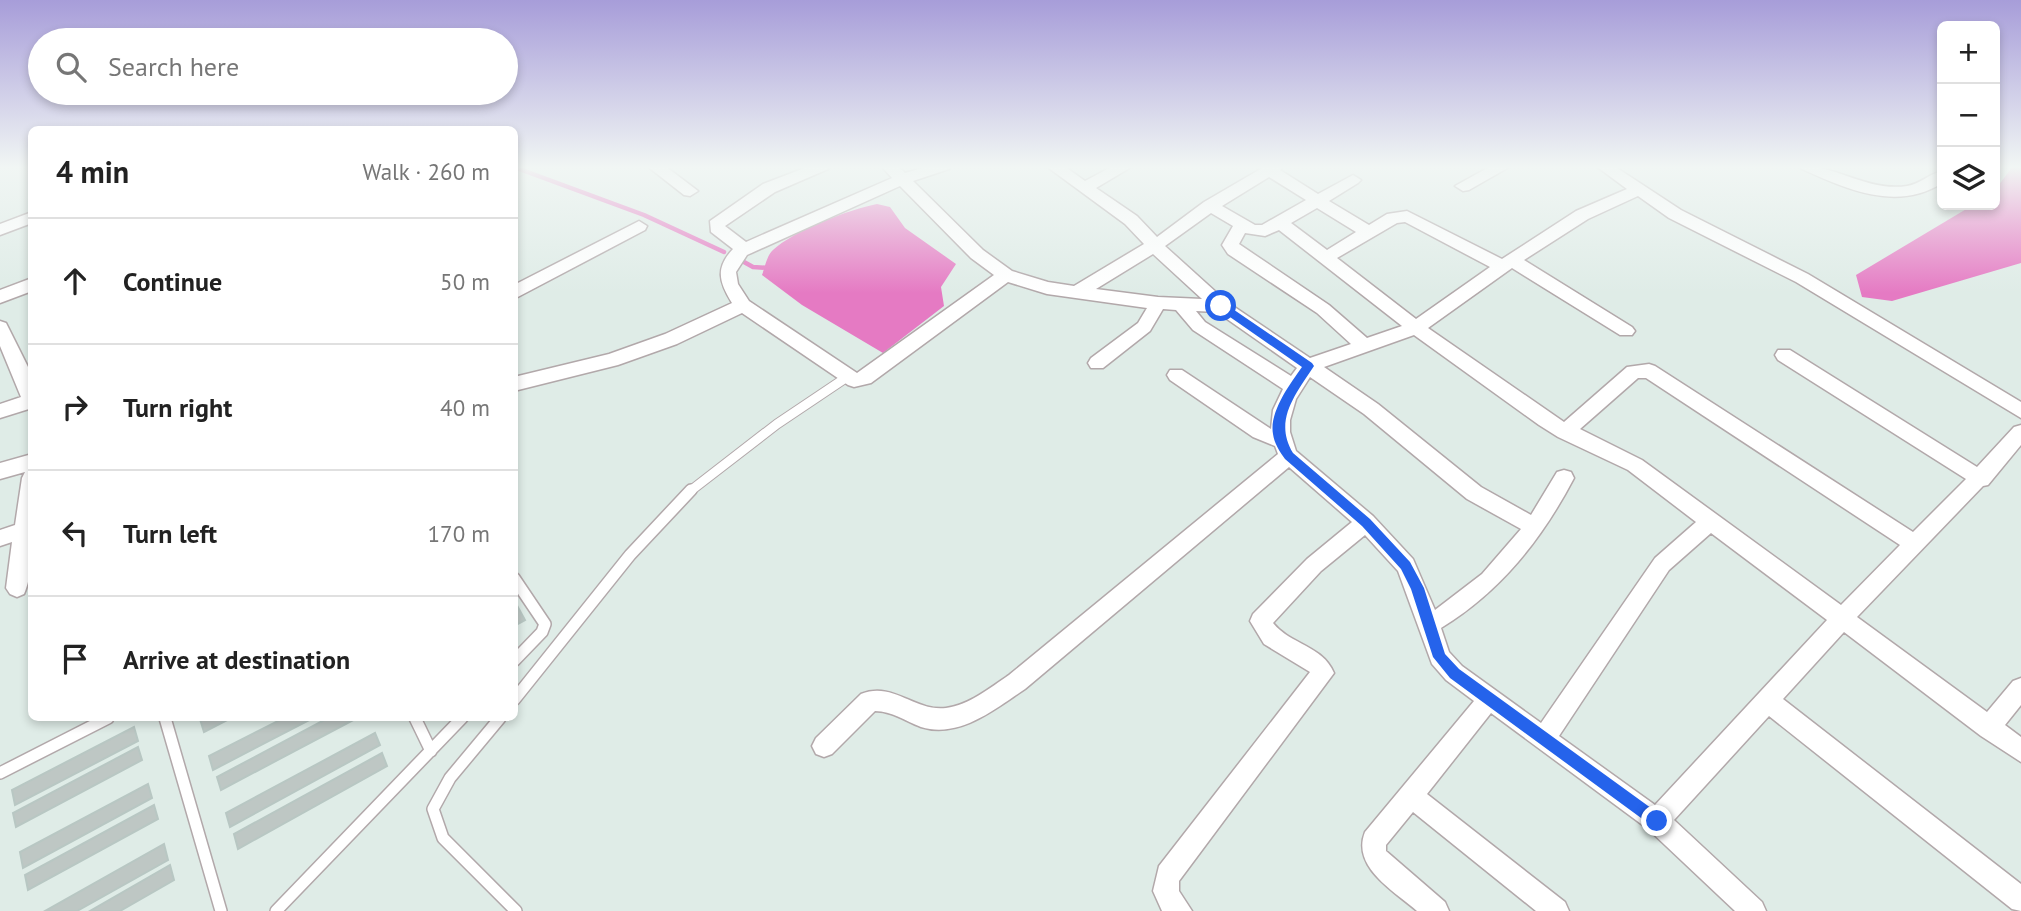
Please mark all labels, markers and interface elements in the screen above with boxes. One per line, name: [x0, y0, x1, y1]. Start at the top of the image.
map controls: [1937, 21, 2000, 210]
button: +: [1937, 21, 2000, 84]
search box: [28, 28, 518, 105]
icon: search: [52, 48, 90, 86]
text: Search here: [108, 50, 239, 83]
button: −: [1937, 84, 2000, 147]
button: layers: [1937, 147, 2000, 210]
text: 4 min: [56, 152, 129, 191]
text: Walk · 260 m: [363, 157, 490, 186]
icon: ahead: [56, 262, 94, 300]
text: Continue: [123, 265, 222, 298]
text: 50 m: [440, 267, 490, 296]
route start: [1205, 290, 1236, 321]
icon: right: [56, 388, 94, 426]
text: Turn right: [123, 391, 232, 424]
text: 40 m: [440, 393, 490, 422]
icon: left: [56, 514, 94, 552]
text: Turn left: [123, 517, 217, 550]
text: 170 m: [428, 519, 490, 548]
icon: arrive: [56, 640, 94, 678]
text: Arrive at destination: [123, 643, 350, 676]
route end: [1641, 805, 1672, 836]

